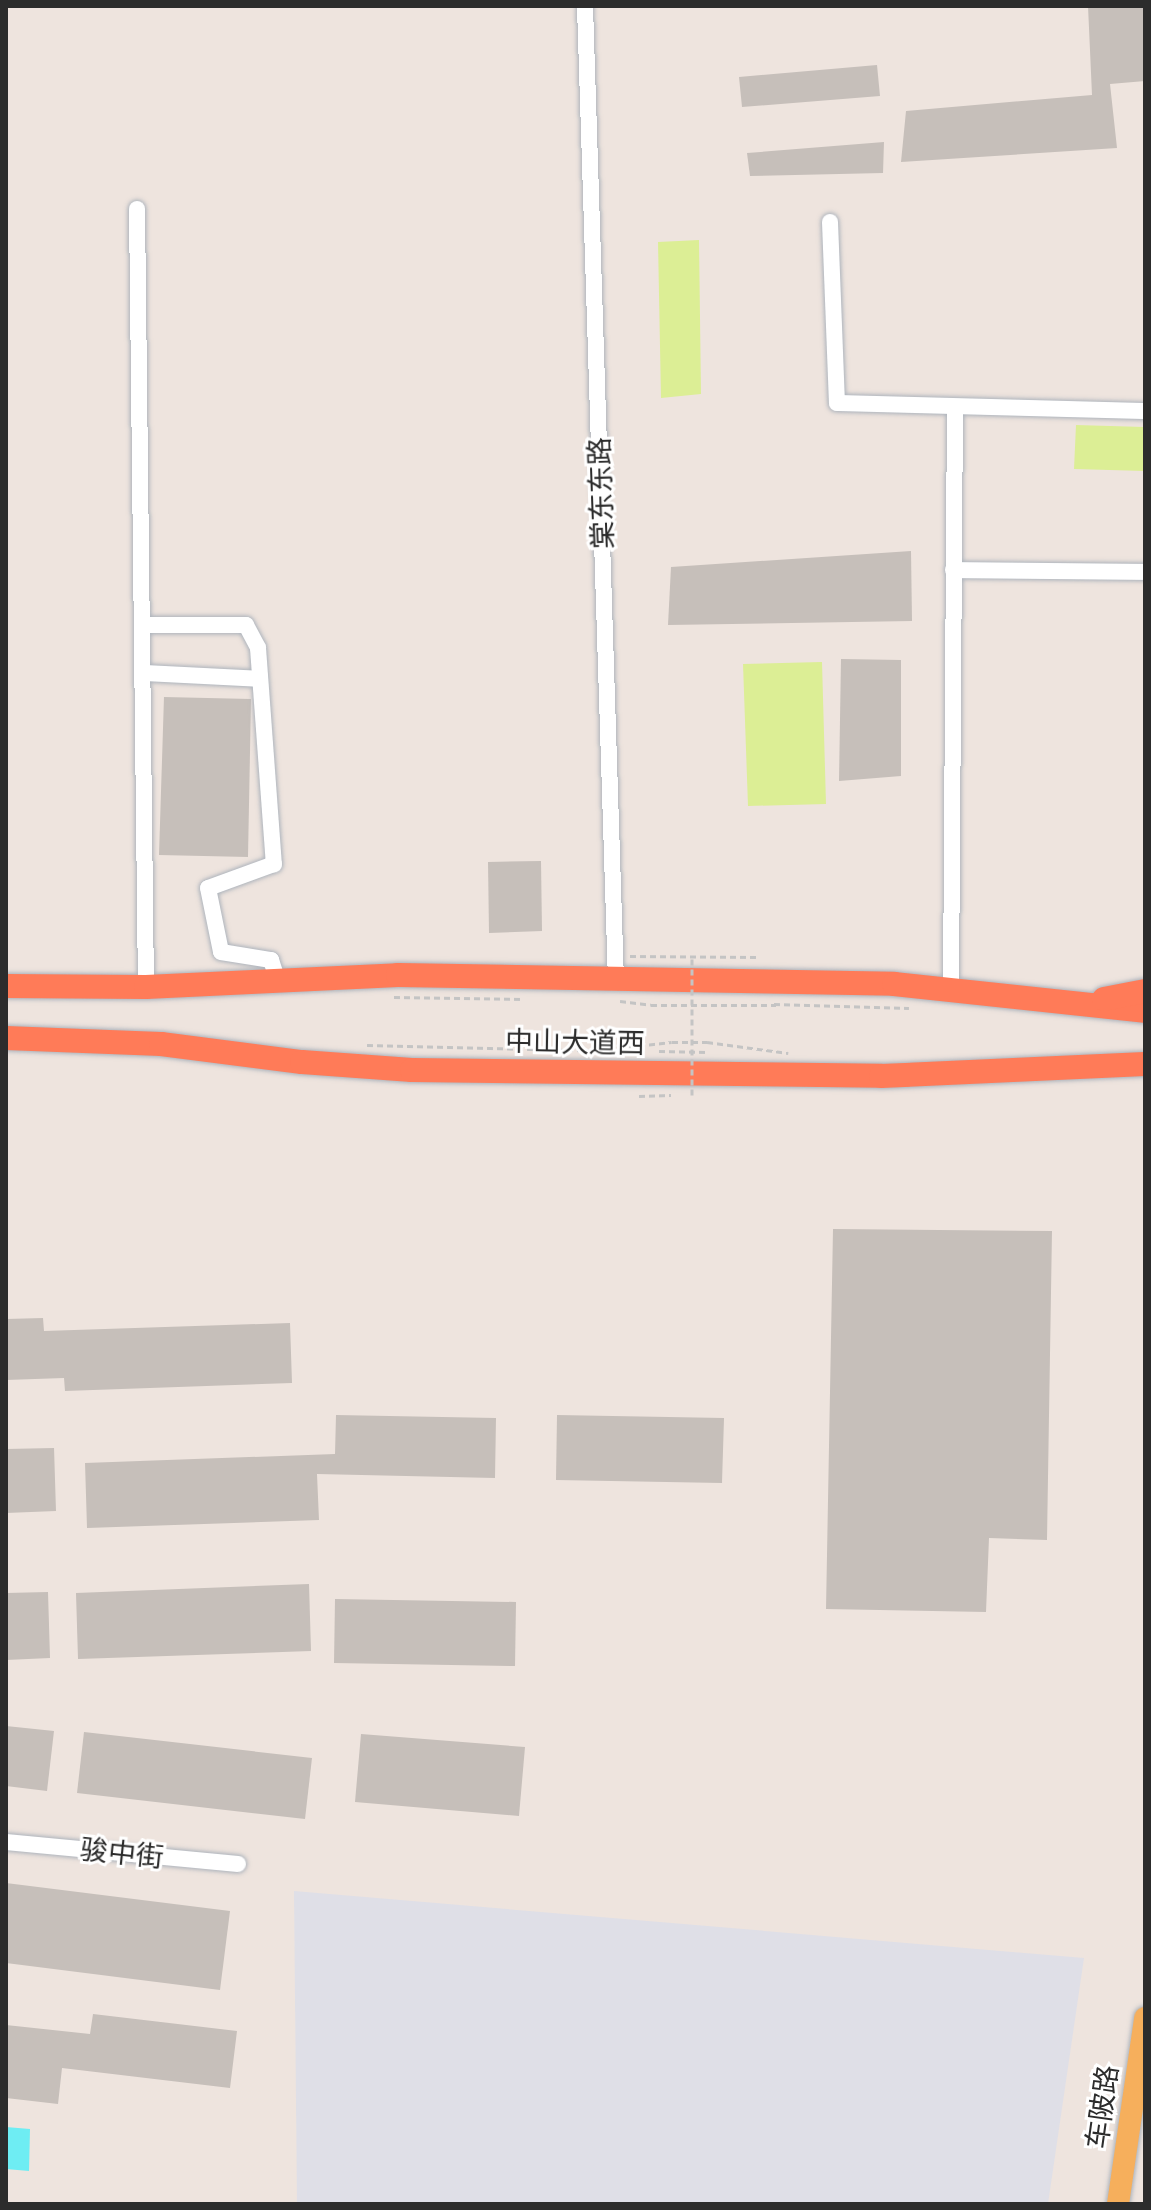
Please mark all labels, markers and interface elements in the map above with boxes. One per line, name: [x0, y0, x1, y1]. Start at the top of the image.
street label: 棠东东路: [582, 436, 620, 550]
street label: 中山大道西: [505, 1024, 645, 1060]
street label: 骏中街: [78, 1832, 166, 1874]
street label: 车陂路: [1080, 2063, 1124, 2151]

